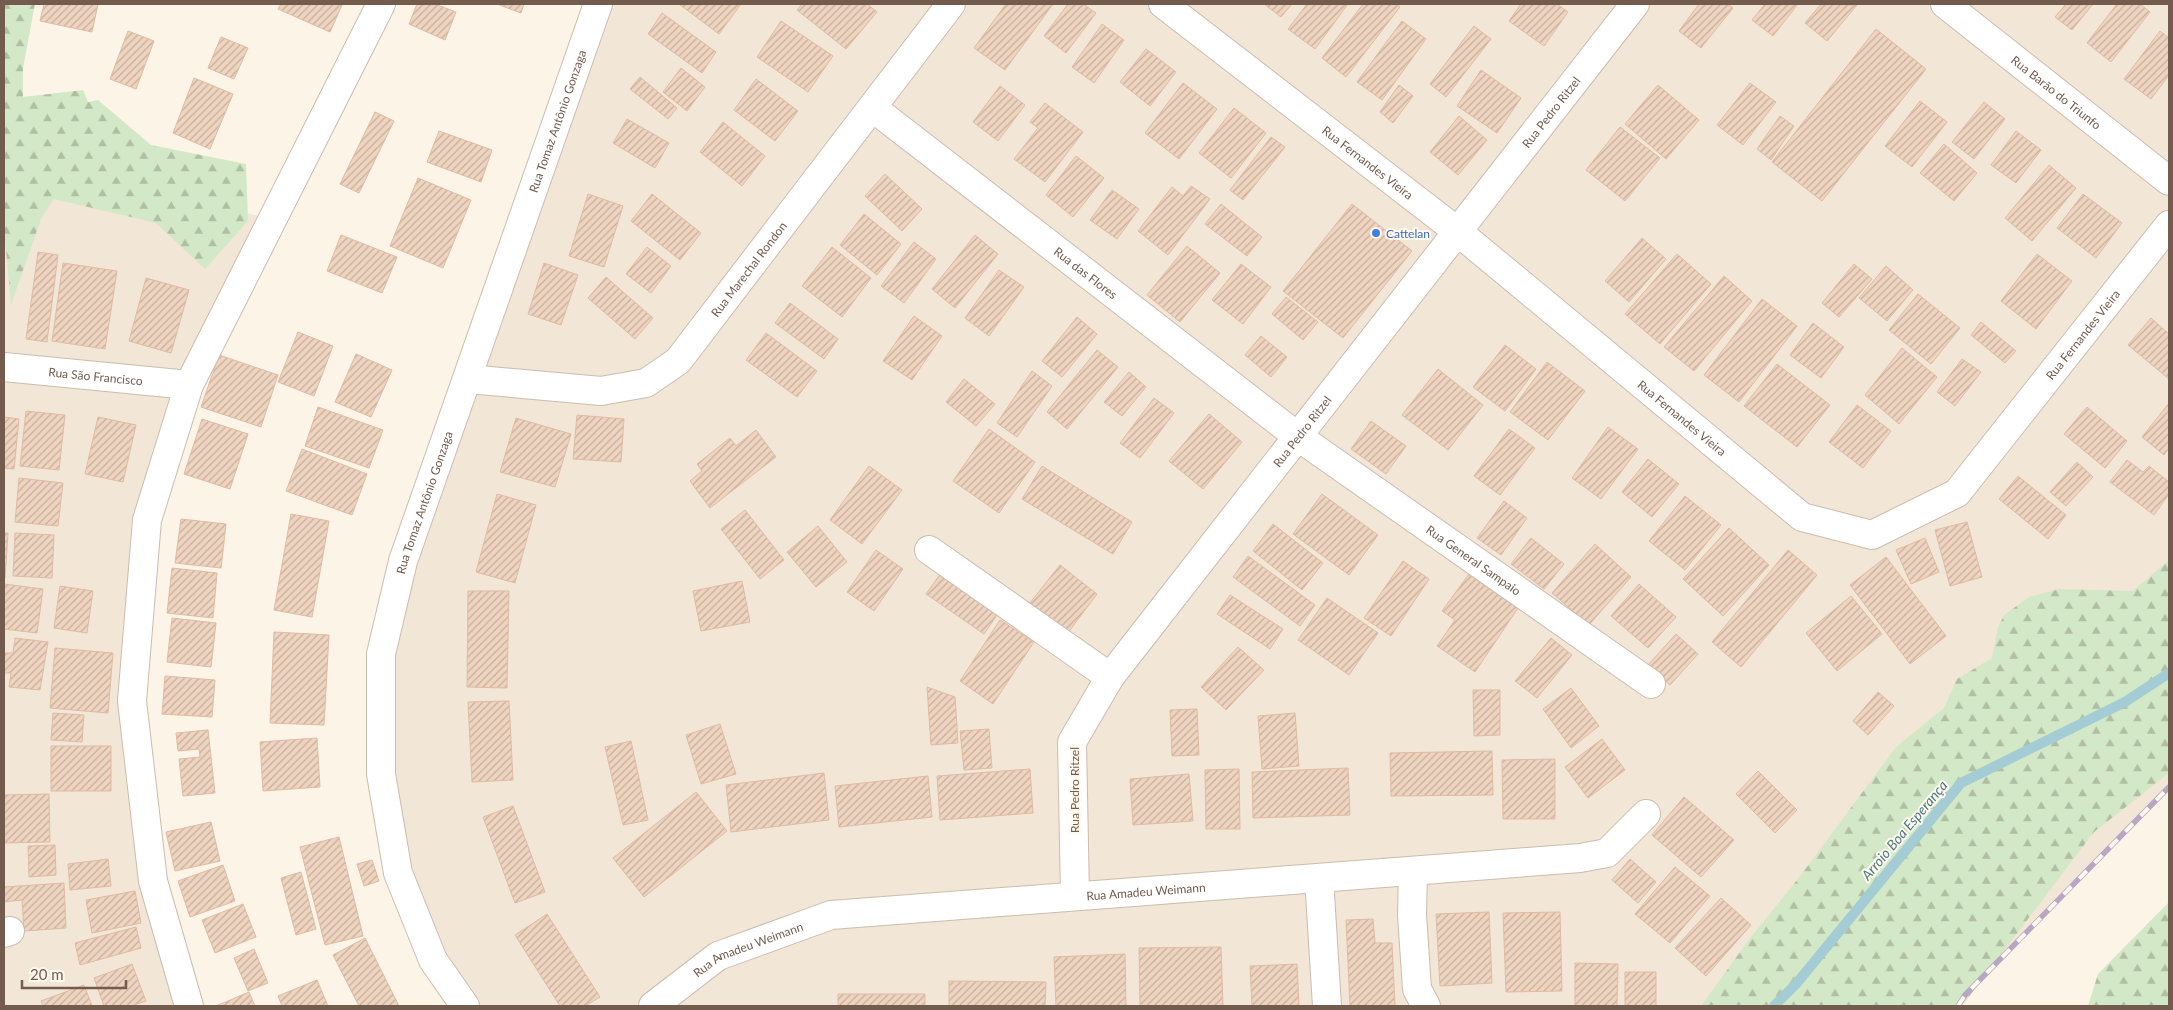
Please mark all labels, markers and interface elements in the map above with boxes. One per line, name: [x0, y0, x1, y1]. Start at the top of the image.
street label: Rua Tomaz Antônio Gonzaga: [525, 48, 589, 194]
street label: Rua Barão do Triunfo: [2009, 52, 2104, 132]
street label: Rua Pedro Ritzel: [1518, 73, 1583, 151]
street label: Rua Fernandes Vieira: [1320, 122, 1416, 202]
street label: Rua Marechal Rondon: [707, 218, 790, 319]
place label: Cattelan: [1386, 226, 1430, 241]
marker: Cattelan: [1370, 227, 1382, 239]
street label: Rua das Flores: [1051, 243, 1120, 302]
street label: Rua Fernandes Vieira: [2042, 286, 2123, 382]
street label: Rua São Francisco: [48, 364, 144, 388]
street label: Rua Fernandes Vieira: [1635, 377, 1730, 459]
street label: Rua Pedro Ritzel: [1269, 393, 1334, 470]
street label: Rua Tomaz Antônio Gonzaga: [393, 429, 455, 575]
street label: Rua General Sampaio: [1424, 522, 1524, 598]
street label: Rua Pedro Ritzel: [1067, 747, 1082, 833]
water label: Arroio Boa Esperança: [1857, 777, 1951, 884]
street label: Rua Amadeu Weimann: [1086, 879, 1206, 903]
street label: Rua Amadeu Weimann: [690, 918, 805, 980]
scale bar: [22, 958, 126, 990]
text: 20 m: [30, 965, 64, 983]

